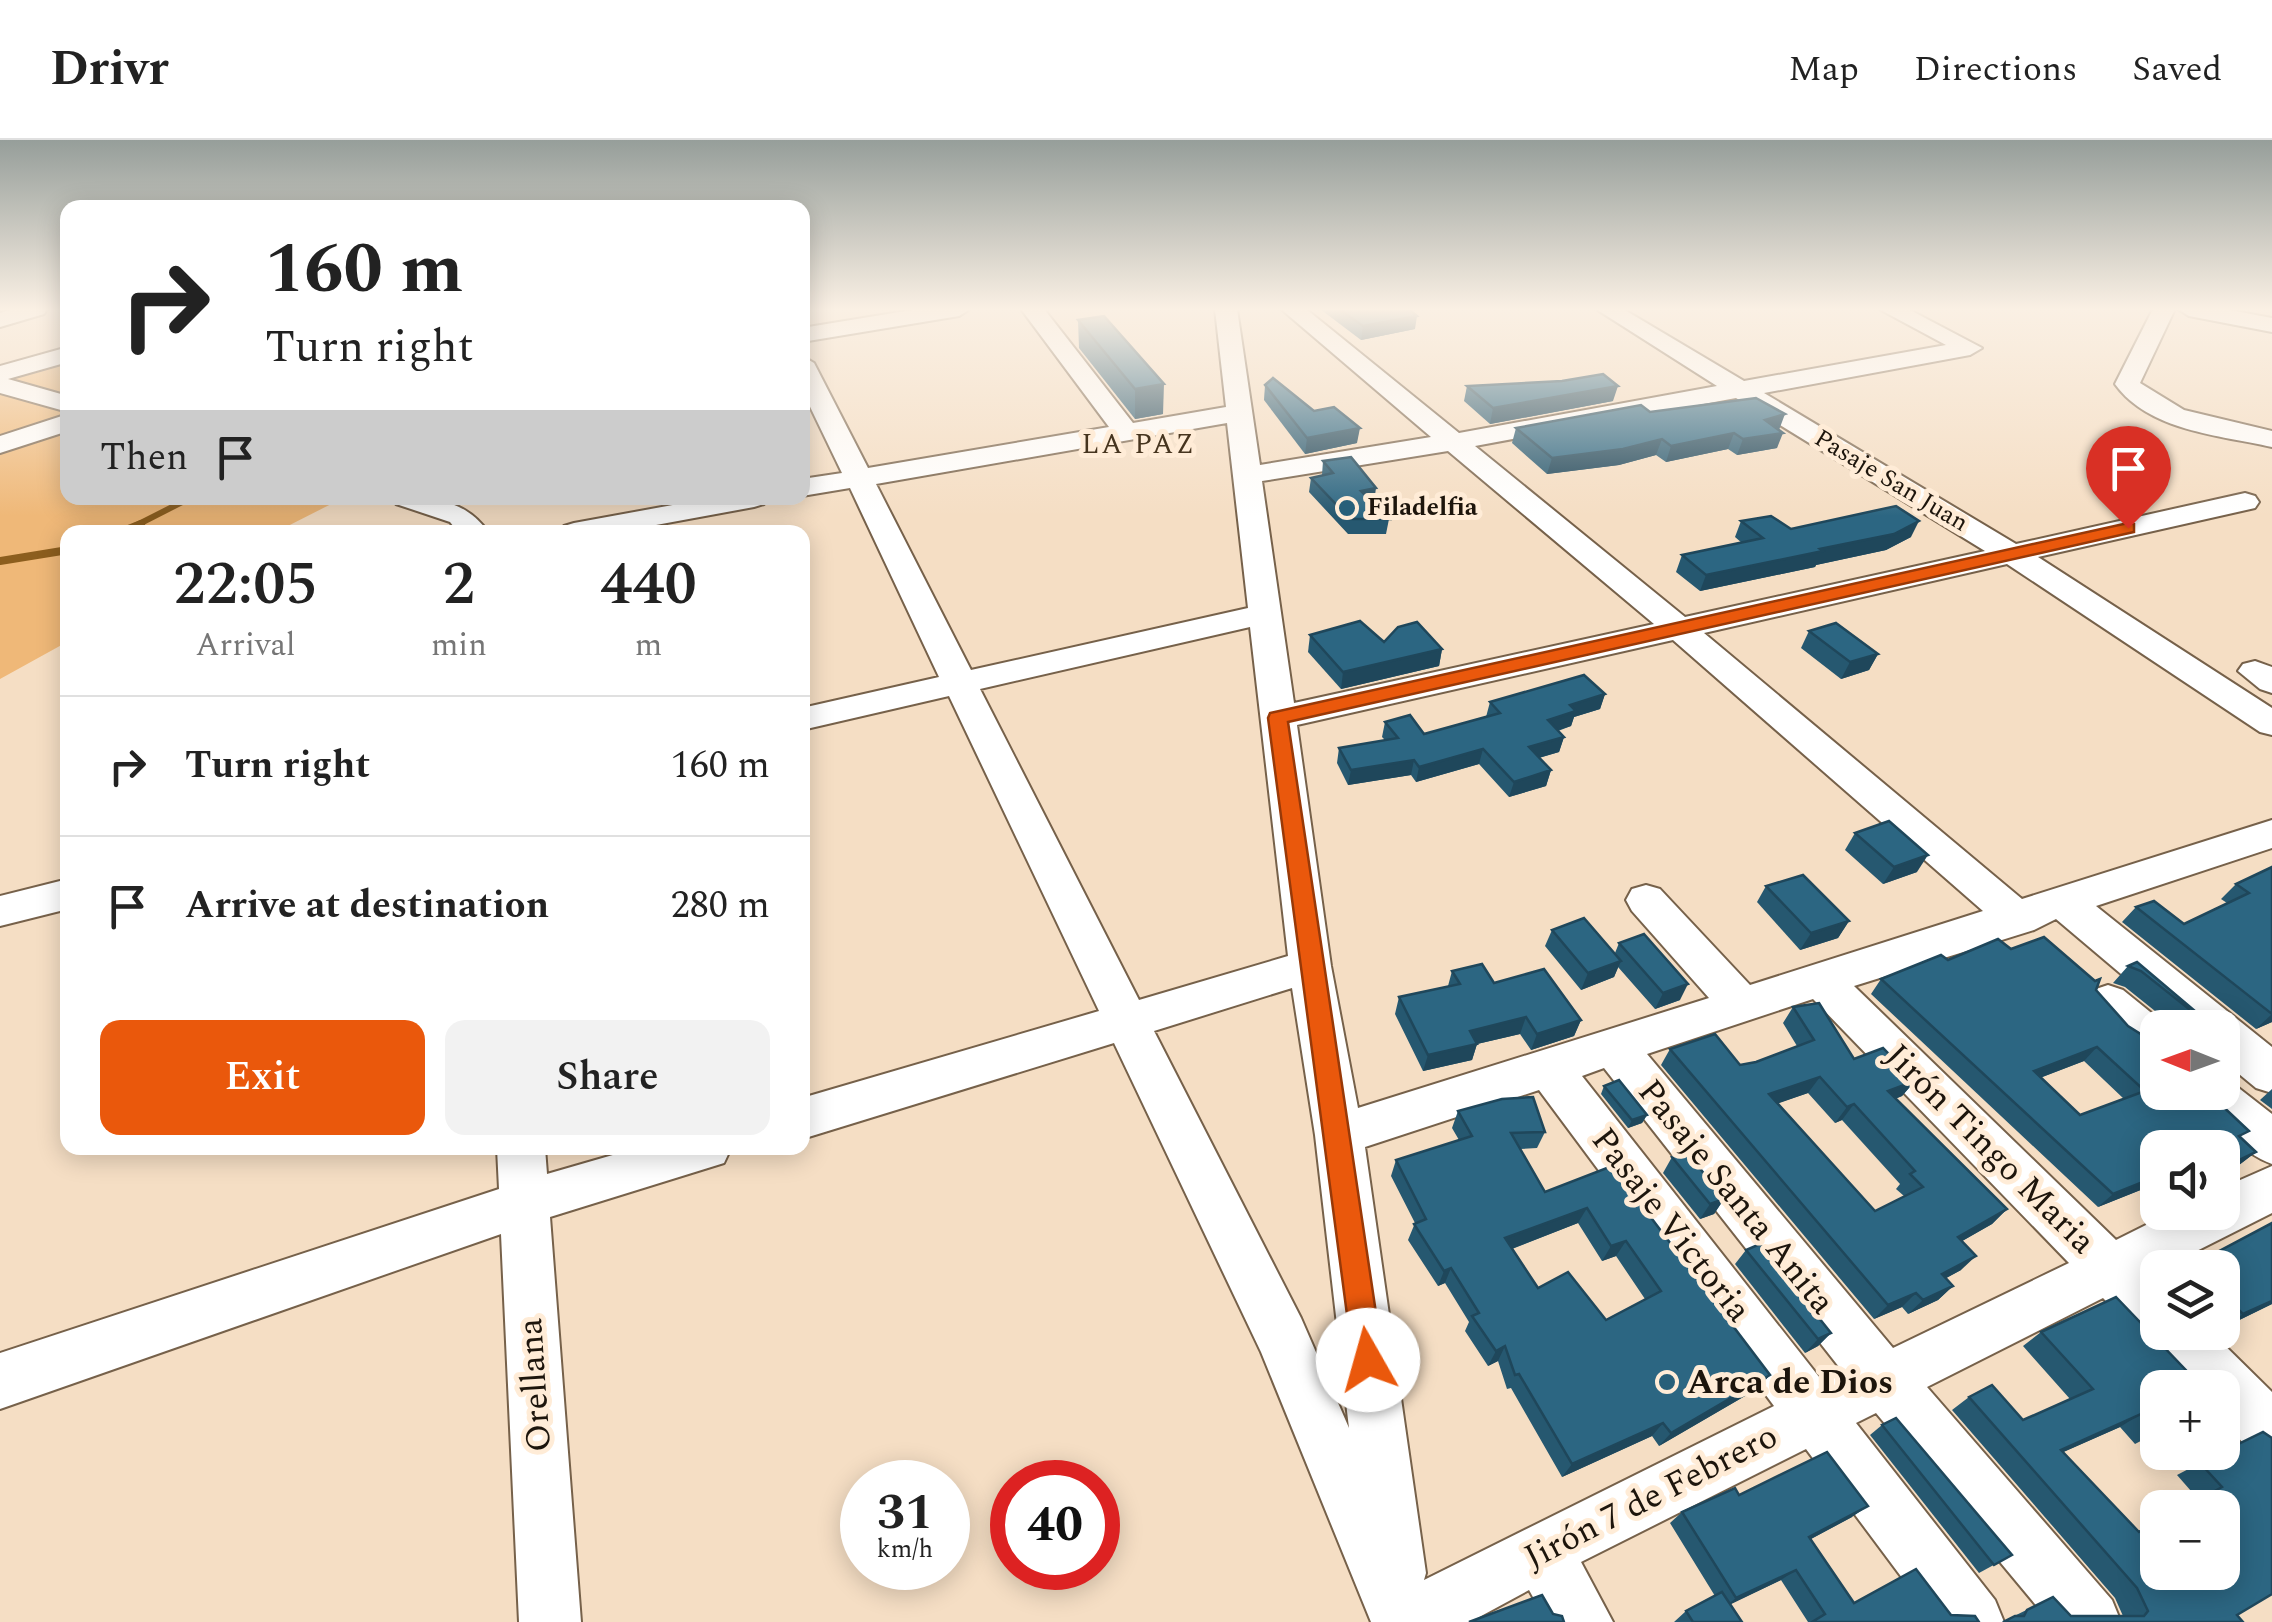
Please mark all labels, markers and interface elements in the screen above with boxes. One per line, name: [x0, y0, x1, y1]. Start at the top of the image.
text: Drivr: [50, 33, 169, 106]
text: Map: [1788, 43, 1859, 96]
text: Directions: [1914, 43, 2077, 96]
text: Saved: [2132, 43, 2222, 96]
text: 160 m: [265, 217, 463, 323]
icon: right: [100, 240, 230, 370]
text: Turn right: [265, 313, 474, 382]
street label: Pasaje San Juan: [1807, 420, 1975, 542]
district label: LA PAZ: [1082, 423, 1196, 466]
pin: [2086, 426, 2171, 529]
text: Then: [100, 429, 188, 487]
icon: arrive: [208, 430, 263, 485]
icon: arrive: [2101, 441, 2156, 496]
place label: Filadelfia: [1367, 489, 1478, 527]
marker: Filadelfia: [1336, 497, 1358, 519]
text: 22:05: [173, 539, 318, 631]
text: 2: [443, 539, 475, 631]
text: 440: [600, 539, 697, 631]
text: Arrival: [196, 621, 295, 670]
text: min: [431, 621, 487, 670]
text: m: [635, 621, 662, 670]
text: Turn right: [185, 737, 370, 795]
text: 160 m: [671, 737, 770, 795]
icon: right: [100, 739, 155, 794]
text: Arrive at destination: [185, 877, 549, 935]
text: 280 m: [671, 877, 770, 935]
icon: arrive: [100, 879, 155, 934]
north arrow: [2140, 1010, 2240, 1110]
map controls: [2140, 1010, 2240, 1590]
button: Exit: [100, 1020, 425, 1135]
button: Share: [445, 1020, 770, 1135]
street label: Jirón Tingo Maria: [1872, 1031, 2108, 1267]
street label: Pasaje Santa Anita: [1624, 1068, 1848, 1326]
street label: Pasaje Victoria: [1578, 1116, 1764, 1334]
button: sound: [2140, 1130, 2240, 1230]
button: layers: [2140, 1250, 2240, 1350]
position arrow: [1316, 1308, 1420, 1412]
street label: Orellana: [504, 1316, 566, 1454]
place label: Arca de Dios: [1687, 1356, 1893, 1409]
button: +: [2140, 1370, 2240, 1470]
marker: Arca de Dios: [1656, 1371, 1678, 1393]
street label: Jirón 7 de Febrero: [1515, 1410, 1787, 1584]
speed limit sign: 40: [990, 1460, 1120, 1590]
text: 31: [877, 1475, 933, 1551]
button: −: [2140, 1490, 2240, 1590]
text: km/h: [877, 1531, 933, 1569]

